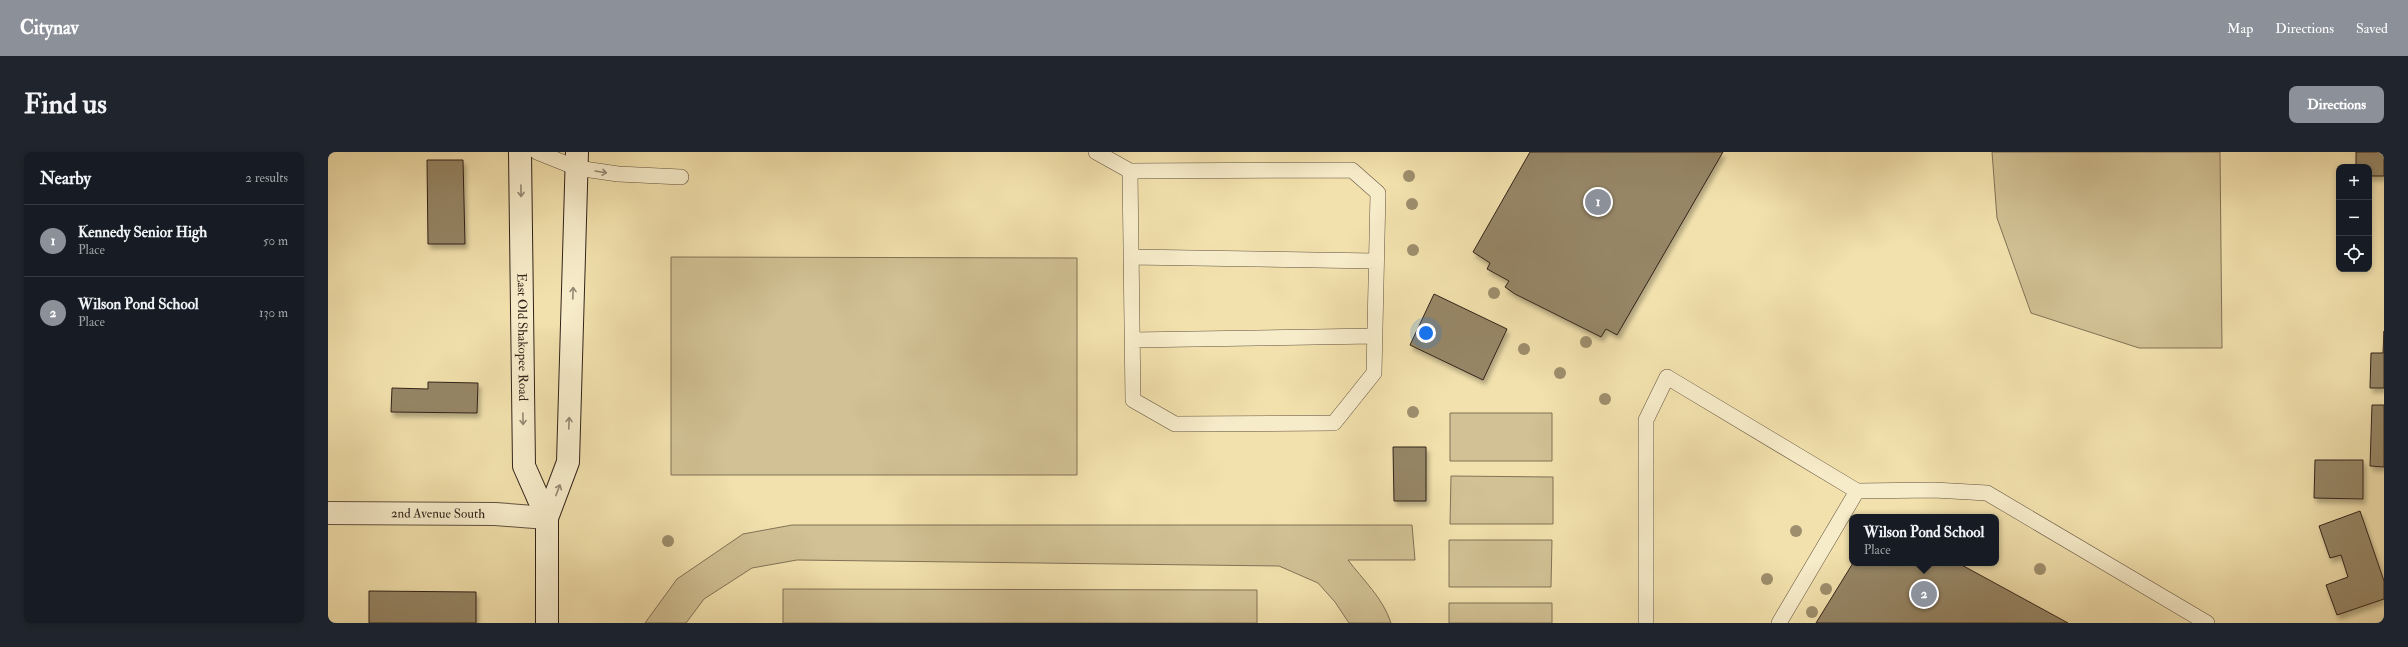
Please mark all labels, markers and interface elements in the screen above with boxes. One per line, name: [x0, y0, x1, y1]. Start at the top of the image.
text: Citynav: [20, 16, 79, 40]
text: Map: [2227, 20, 2253, 37]
text: Directions: [2275, 20, 2334, 37]
text: Saved: [2356, 20, 2388, 37]
button: Directions: [2289, 86, 2384, 123]
text: Find us: [24, 87, 107, 122]
map controls: [2336, 164, 2372, 272]
button: +: [2336, 164, 2372, 200]
text: Nearby: [40, 168, 91, 189]
one-way arrow: [594, 168, 607, 176]
text: 2 results: [245, 170, 288, 186]
one-way arrow: [517, 184, 525, 197]
pin: 1: [1585, 187, 1611, 217]
button: −: [2336, 200, 2372, 236]
text: Kennedy Senior High: [78, 223, 207, 242]
text: 1: [51, 233, 55, 249]
text: 50 m: [263, 233, 288, 249]
button: locate: [2336, 236, 2372, 272]
text: Place: [78, 242, 105, 258]
street label: East Old Shakopee Road: [514, 273, 531, 402]
one-way arrow: [569, 287, 577, 300]
text: Wilson Pond School: [78, 295, 199, 314]
text: 2: [50, 305, 56, 321]
text: 130 m: [259, 305, 288, 321]
text: Place: [78, 314, 105, 330]
your location: [1416, 323, 1436, 343]
one-way arrow: [519, 412, 527, 425]
one-way arrow: [566, 417, 573, 430]
one-way arrow: [554, 485, 562, 497]
street label: 2nd Avenue South: [391, 505, 485, 522]
popup: [1849, 514, 1999, 566]
text: Wilson Pond School: [1864, 523, 1984, 542]
text: Place: [1864, 542, 1891, 558]
pin: 2: [1911, 579, 1937, 609]

